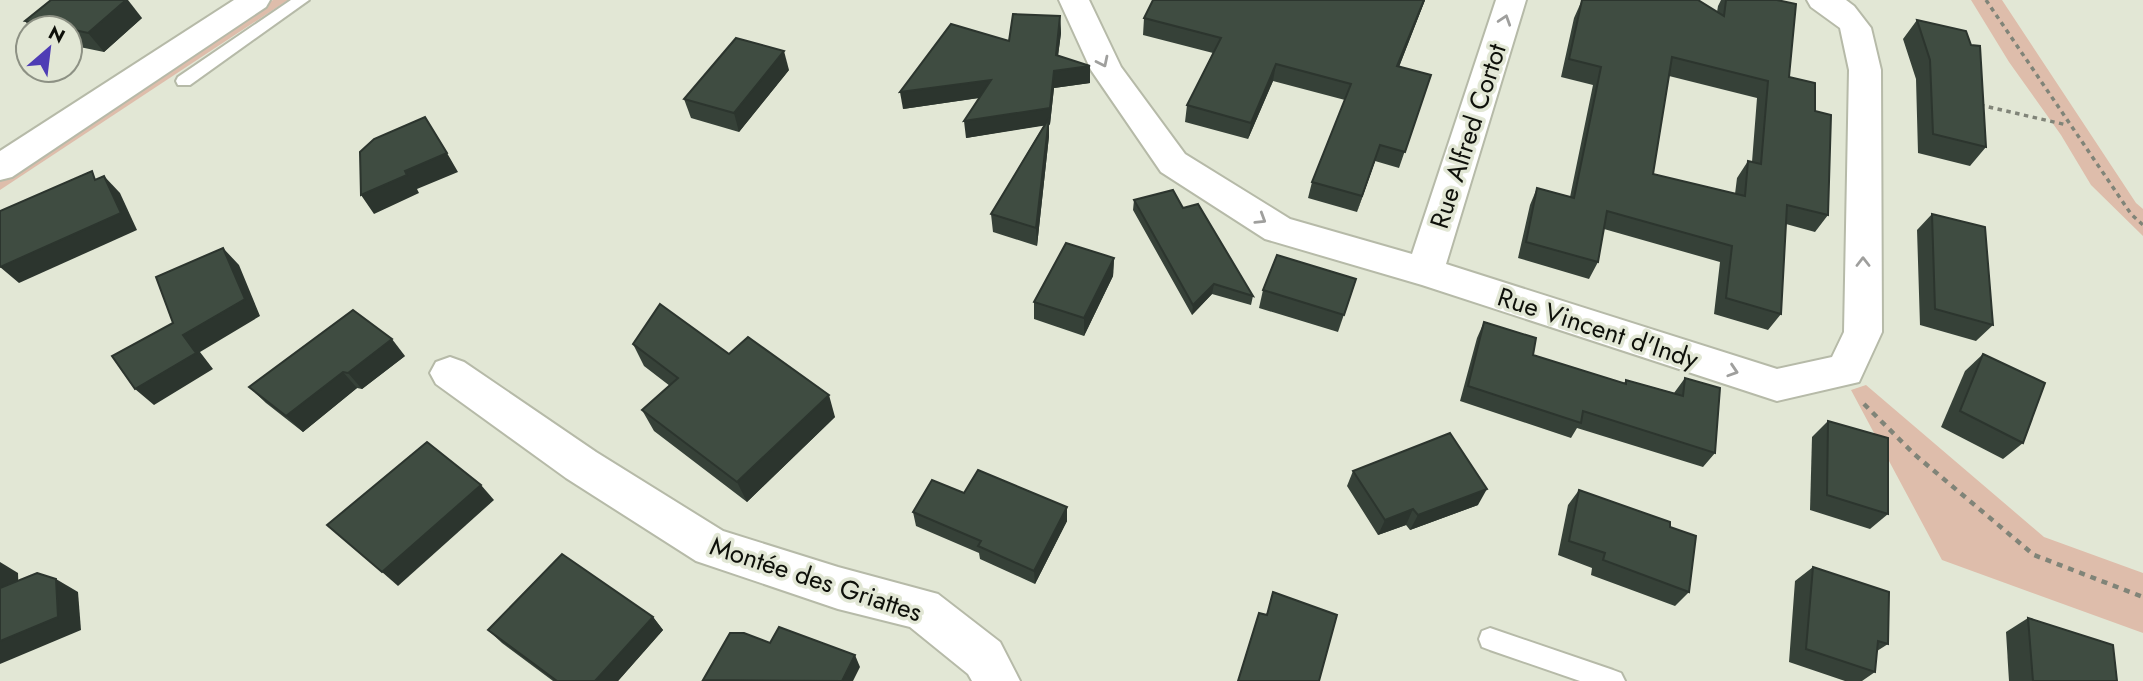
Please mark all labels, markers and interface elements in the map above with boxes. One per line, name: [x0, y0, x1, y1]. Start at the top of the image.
north arrow: [14, 14, 84, 84]
one-way arrow: [1497, 15, 1511, 27]
text: N: [44, 19, 70, 50]
street label: Rue Alfred Cortot: [1420, 38, 1516, 233]
one-way arrow: [1095, 55, 1109, 67]
one-way arrow: [1253, 210, 1266, 223]
one-way arrow: [1856, 257, 1871, 268]
street label: Rue Vincent d'Indy: [1493, 278, 1704, 379]
one-way arrow: [1727, 363, 1739, 378]
street label: Montée des Griattes: [705, 527, 927, 631]

